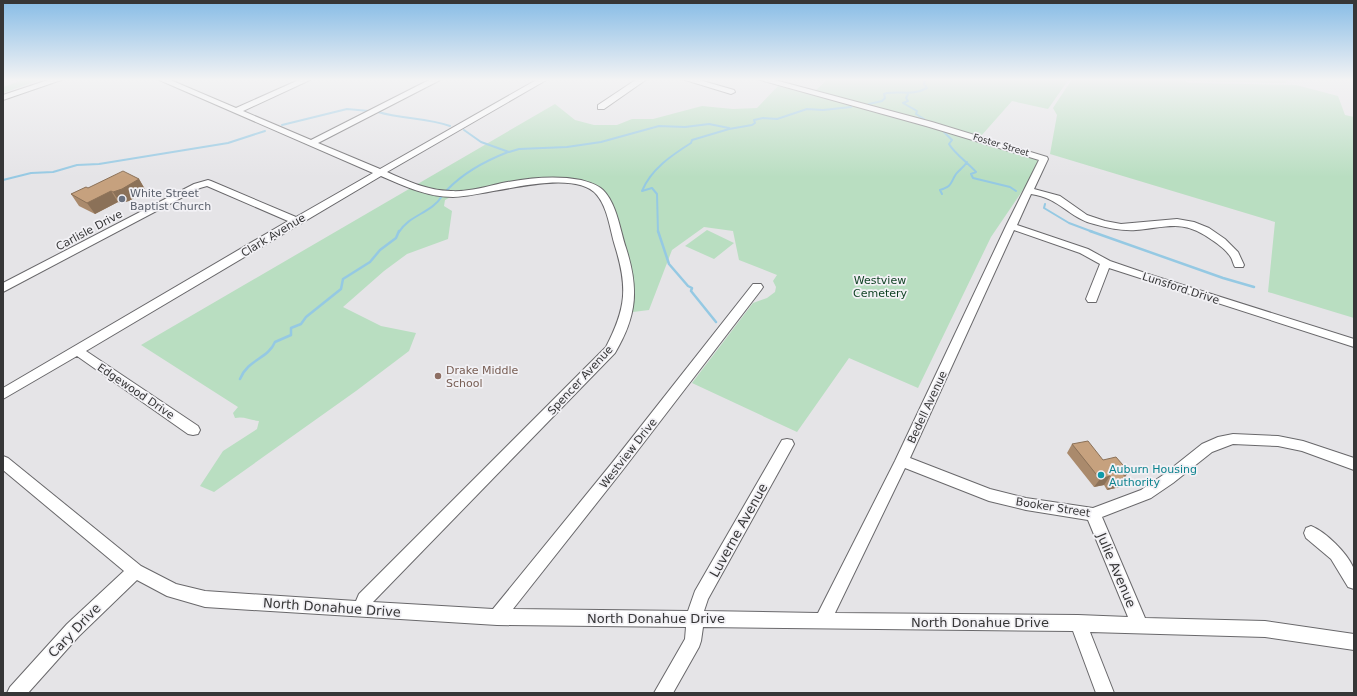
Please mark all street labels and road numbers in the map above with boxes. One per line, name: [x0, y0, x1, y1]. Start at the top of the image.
street label: Foster Street: [972, 132, 1031, 158]
street label: Carlisle Drive: [54, 207, 125, 253]
street label: Clark Avenue: [239, 211, 308, 260]
street label: Lunsford Drive: [1141, 270, 1221, 307]
street label: Spencer Avenue: [545, 343, 616, 417]
street label: Edgewood Drive: [95, 361, 177, 422]
street label: Bedell Avenue: [905, 369, 950, 446]
street label: Westview Drive: [597, 416, 660, 491]
street label: Luverne Avenue: [706, 481, 770, 580]
street label: Booker Street: [1015, 495, 1092, 520]
street label: Julie Avenue: [1094, 530, 1139, 610]
street label: North Donahue Drive: [263, 595, 401, 620]
street label: Cary Drive: [45, 600, 104, 660]
street label: North Donahue Drive: [587, 611, 725, 626]
street label: North Donahue Drive: [911, 615, 1049, 630]

